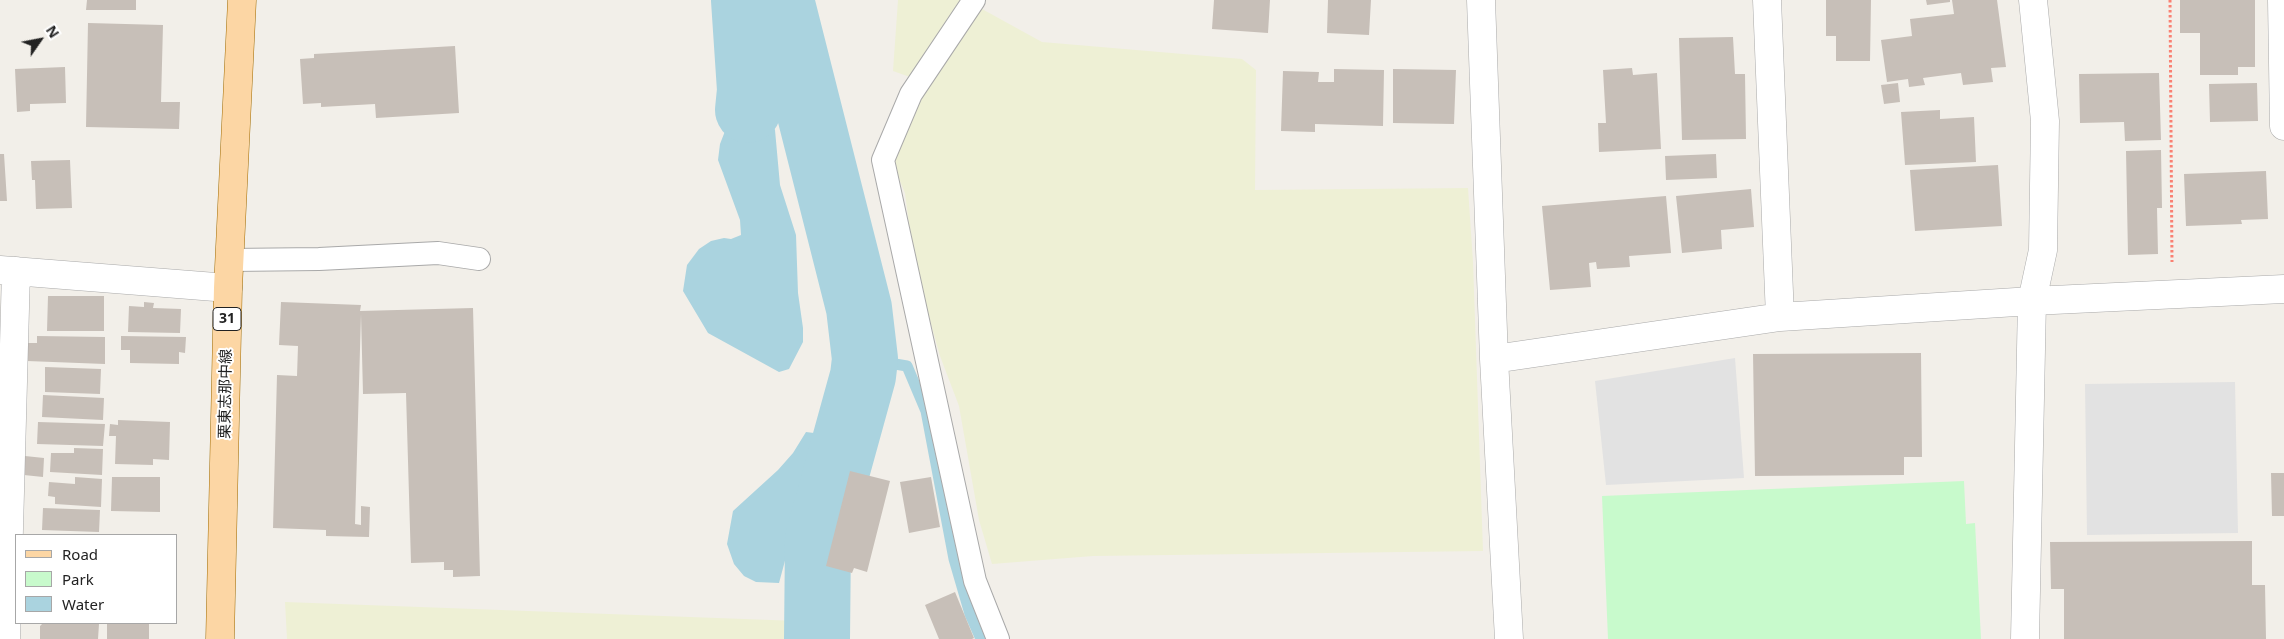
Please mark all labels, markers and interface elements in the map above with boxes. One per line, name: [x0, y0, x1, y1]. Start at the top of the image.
north arrow: [15, 15, 65, 65]
text: N: [42, 22, 64, 42]
road number: 31: [213, 308, 241, 330]
street label: 栗東志那中線: [216, 349, 236, 439]
legend: [15, 534, 178, 624]
text: Road: [62, 544, 98, 564]
text: Park: [62, 569, 94, 589]
text: Water: [62, 594, 104, 614]

